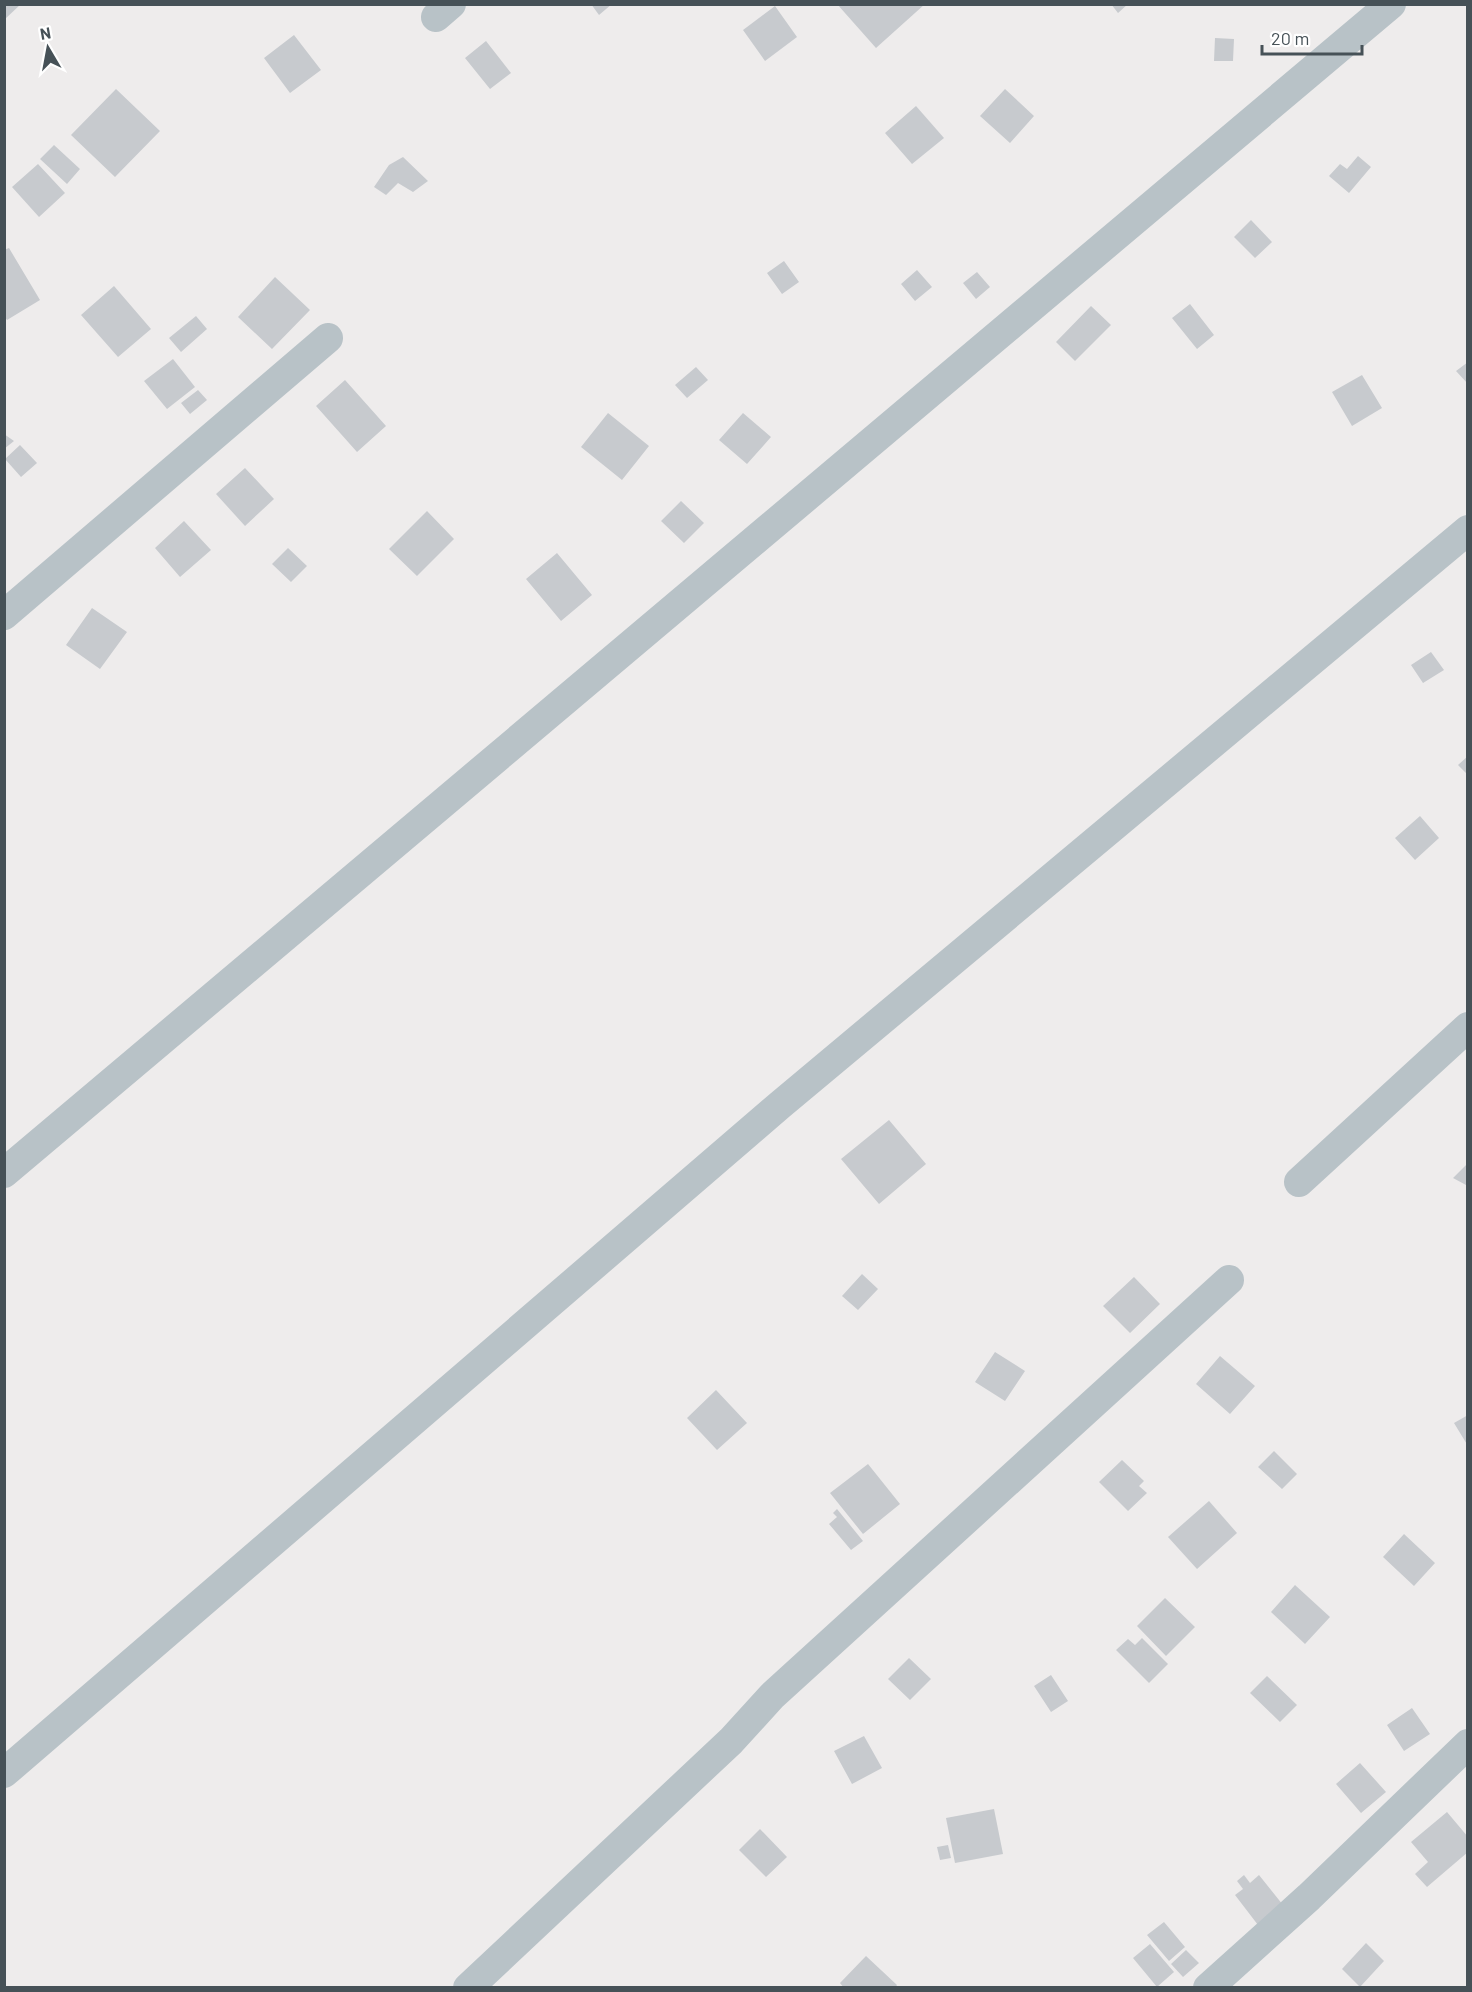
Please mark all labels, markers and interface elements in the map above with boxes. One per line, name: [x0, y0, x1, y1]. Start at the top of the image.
north arrow: [18, 18, 78, 78]
scale bar: [1262, 18, 1362, 56]
text: N: [38, 22, 52, 43]
text: 20 m: [1271, 27, 1309, 49]

